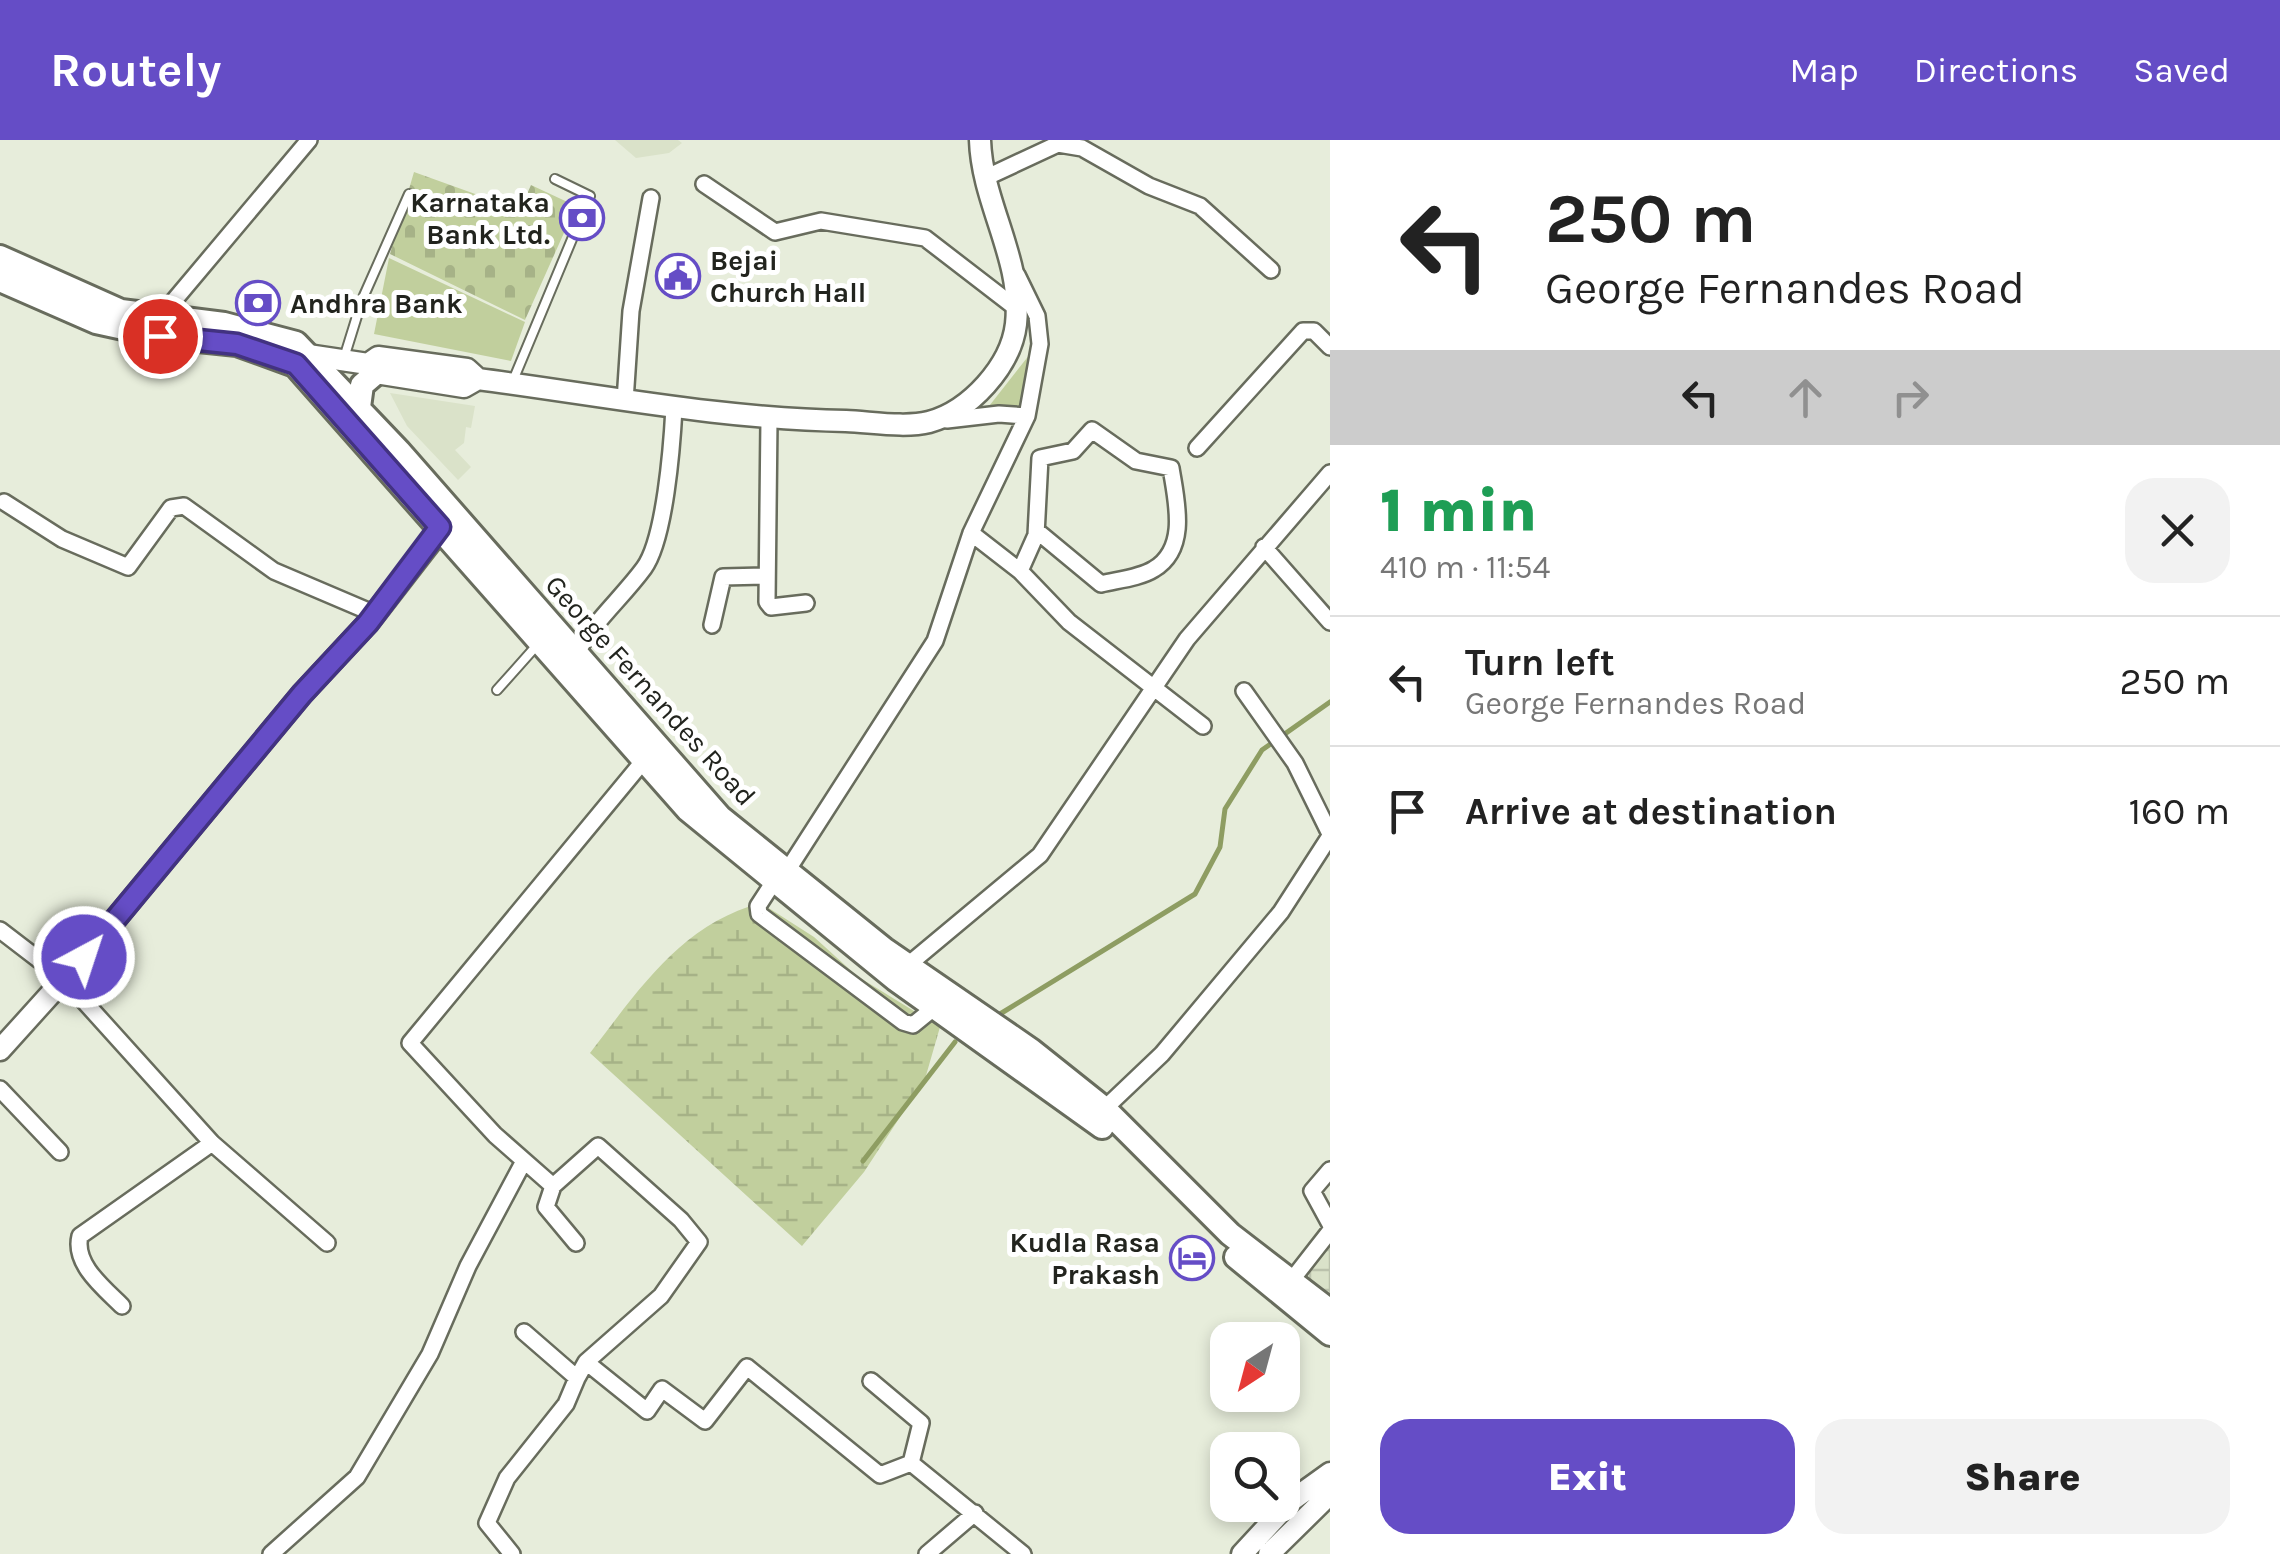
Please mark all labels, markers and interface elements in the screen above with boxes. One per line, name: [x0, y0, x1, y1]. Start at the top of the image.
text: Routely: [50, 42, 221, 98]
text: Map: [1789, 50, 1859, 91]
text: Directions: [1914, 50, 2078, 91]
text: Saved: [2133, 50, 2230, 91]
text: 250 m: [1545, 178, 1757, 260]
icon: left: [1380, 180, 1510, 310]
place label: Karnataka Bank Ltd.: [410, 186, 550, 251]
bank icon: Karnataka Bank Ltd.: [559, 195, 605, 241]
place label: Bejai Church Hall: [710, 244, 866, 309]
public building icon: Bejai Church Hall: [655, 253, 701, 299]
text: George Fernandes Road: [1545, 262, 2025, 314]
bank icon: Andhra Bank: [235, 280, 281, 326]
place label: Andhra Bank: [290, 287, 463, 320]
pin: [118, 294, 203, 379]
icon: arrive: [133, 309, 188, 364]
icon: left: [1673, 370, 1728, 425]
icon: ahead: [1778, 370, 1833, 425]
icon: right: [1883, 370, 1938, 425]
text: 1 min: [1380, 476, 1537, 546]
button: close: [2125, 478, 2230, 583]
text: 410 m · 11:54: [1380, 549, 1550, 586]
street label: George Fernandes Road: [538, 568, 763, 812]
text: Turn left: [1465, 640, 1615, 685]
icon: left: [1380, 654, 1435, 709]
text: 250 m: [2119, 659, 2230, 704]
text: George Fernandes Road: [1465, 685, 1806, 722]
icon: arrive: [1380, 784, 1435, 839]
text: Arrive at destination: [1465, 789, 1837, 834]
text: 160 m: [2129, 789, 2230, 834]
position arrow: [32, 905, 136, 1009]
place label: Kudla Rasa Prakash: [1009, 1226, 1160, 1291]
hotel icon: Kudla Rasa Prakash: [1169, 1235, 1215, 1281]
north arrow: [1210, 1322, 1300, 1412]
map controls: [1210, 1322, 1300, 1522]
button: Exit: [1380, 1419, 1795, 1534]
button: Share: [1815, 1419, 2230, 1534]
button: search: [1210, 1432, 1300, 1522]

